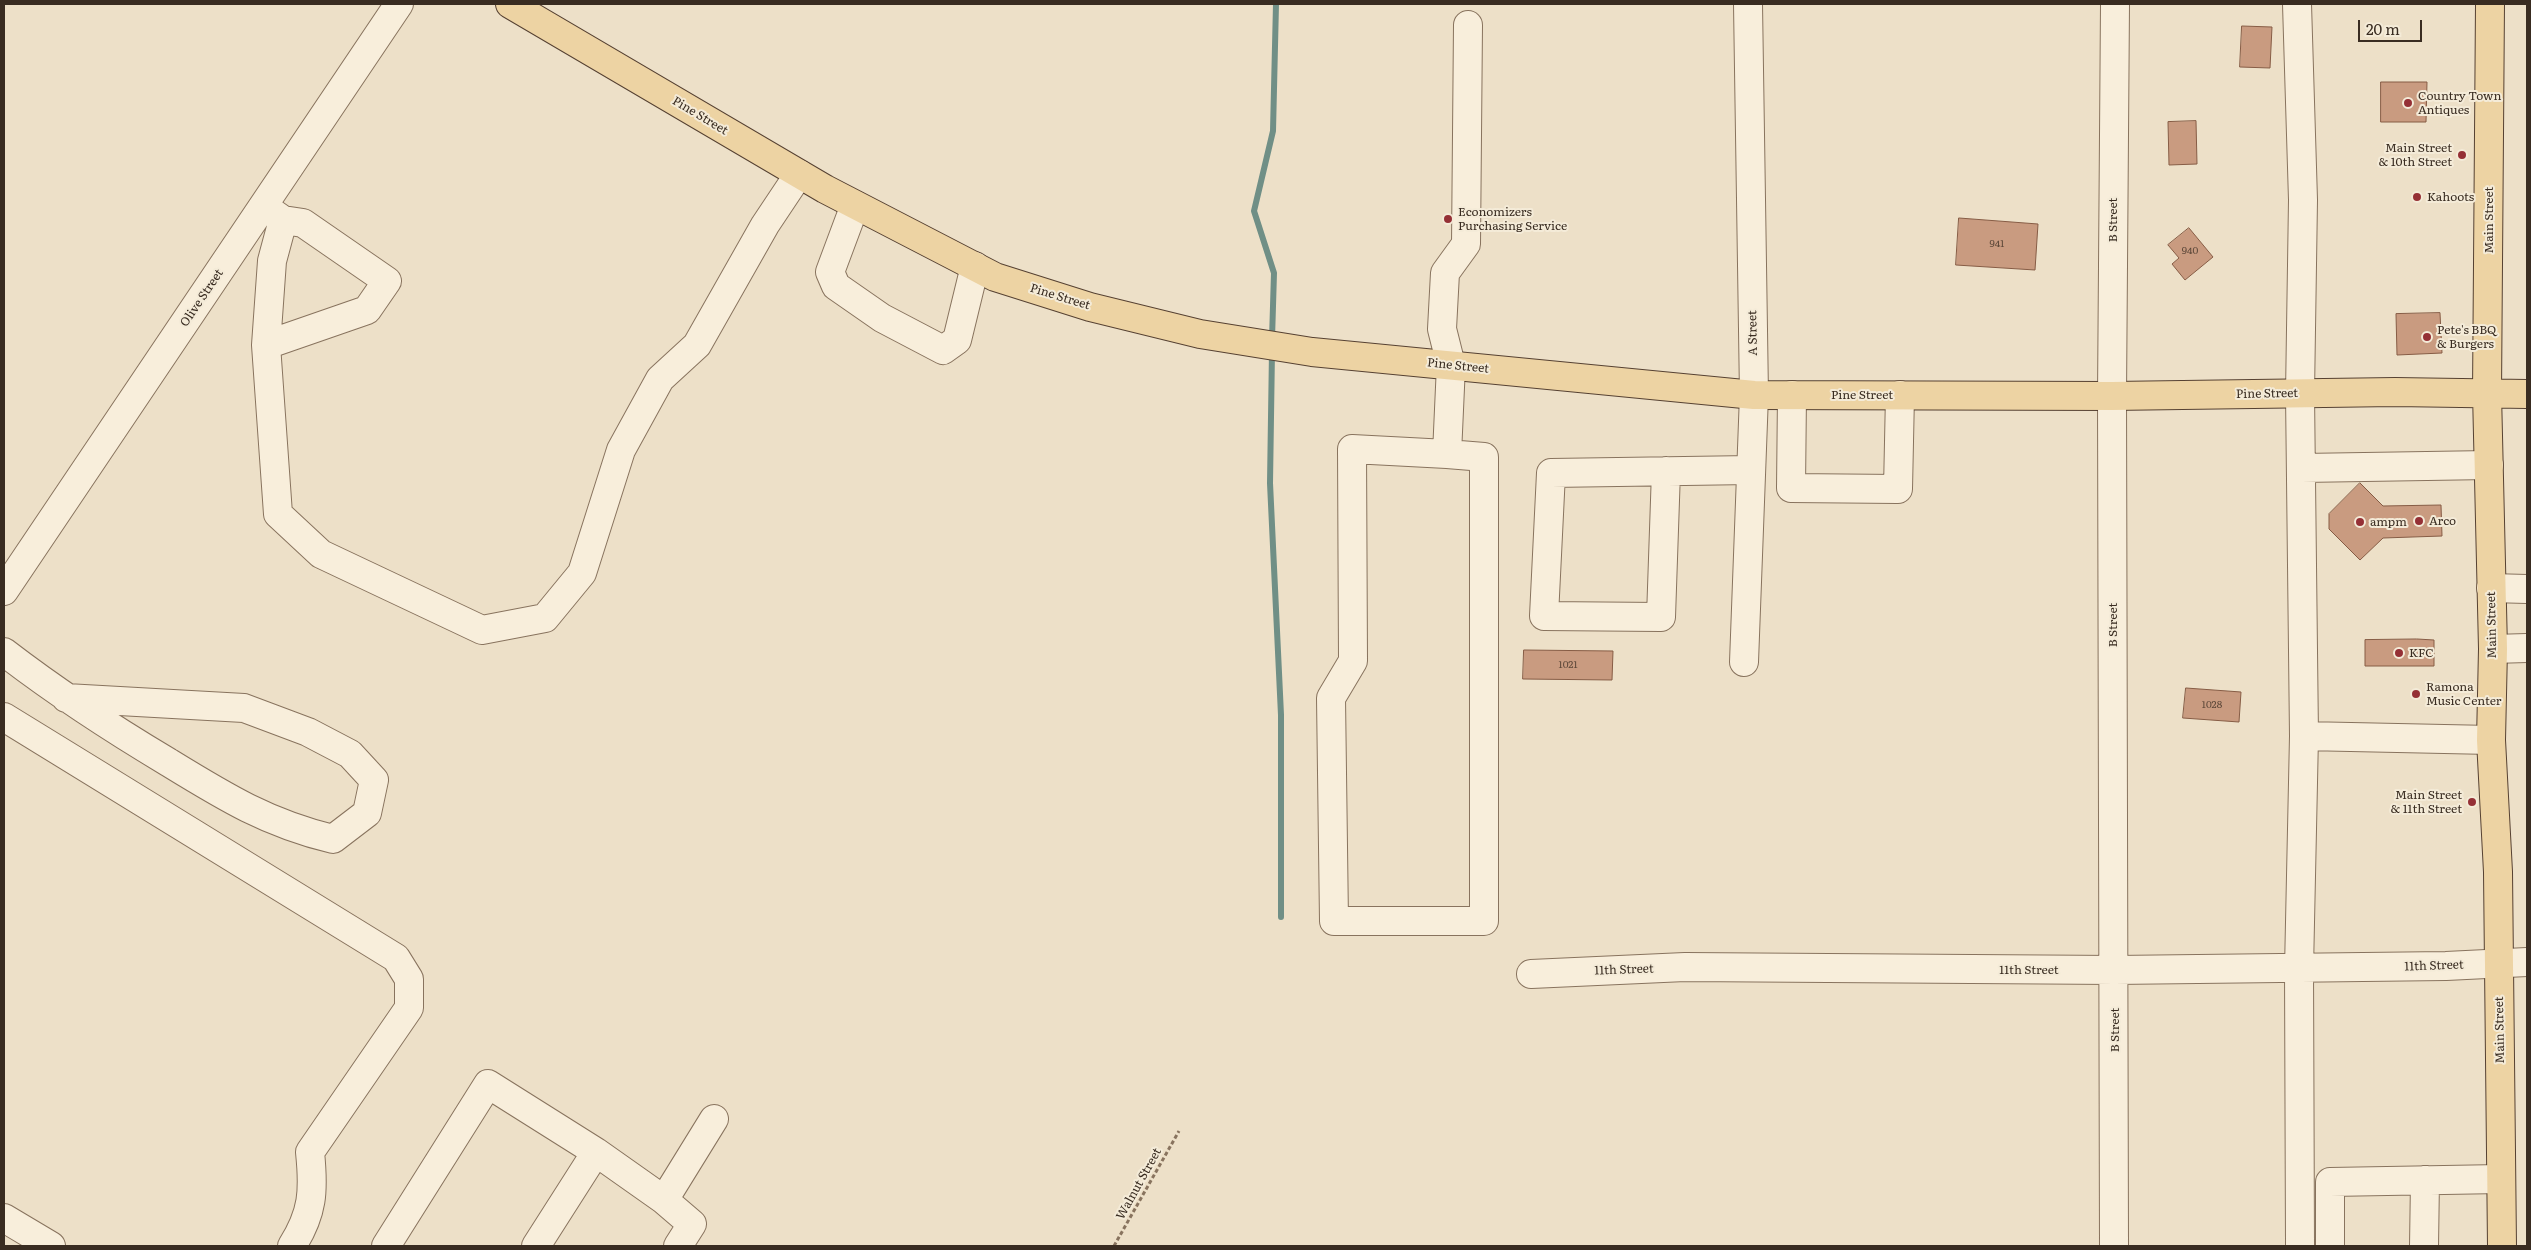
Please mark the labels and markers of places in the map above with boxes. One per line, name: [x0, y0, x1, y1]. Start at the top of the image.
place label: Country Town Antiques: [2418, 89, 2501, 117]
marker: Country Town Antiques: [2402, 97, 2414, 109]
place label: Main Street & 10th Street: [2379, 141, 2452, 169]
marker: Main Street & 10th Street: [2456, 149, 2468, 161]
place label: Kahoots: [2427, 190, 2474, 204]
marker: Kahoots: [2411, 191, 2423, 203]
place label: Economizers Purchasing Service: [1458, 205, 1567, 233]
marker: Economizers Purchasing Service: [1442, 213, 1454, 225]
place label: Pete's BBQ & Burgers: [2437, 323, 2496, 351]
marker: Pete's BBQ & Burgers: [2421, 331, 2433, 343]
place label: Arco: [2429, 514, 2456, 528]
place label: ampm: [2370, 515, 2407, 529]
marker: Arco: [2413, 515, 2425, 527]
marker: ampm: [2354, 516, 2366, 528]
place label: KFC: [2409, 646, 2434, 660]
marker: KFC: [2393, 647, 2405, 659]
place label: Ramona Music Center: [2426, 680, 2502, 708]
marker: Ramona Music Center: [2410, 688, 2422, 700]
place label: Main Street & 11th Street: [2391, 788, 2462, 816]
marker: Main Street & 11th Street: [2466, 796, 2478, 808]

